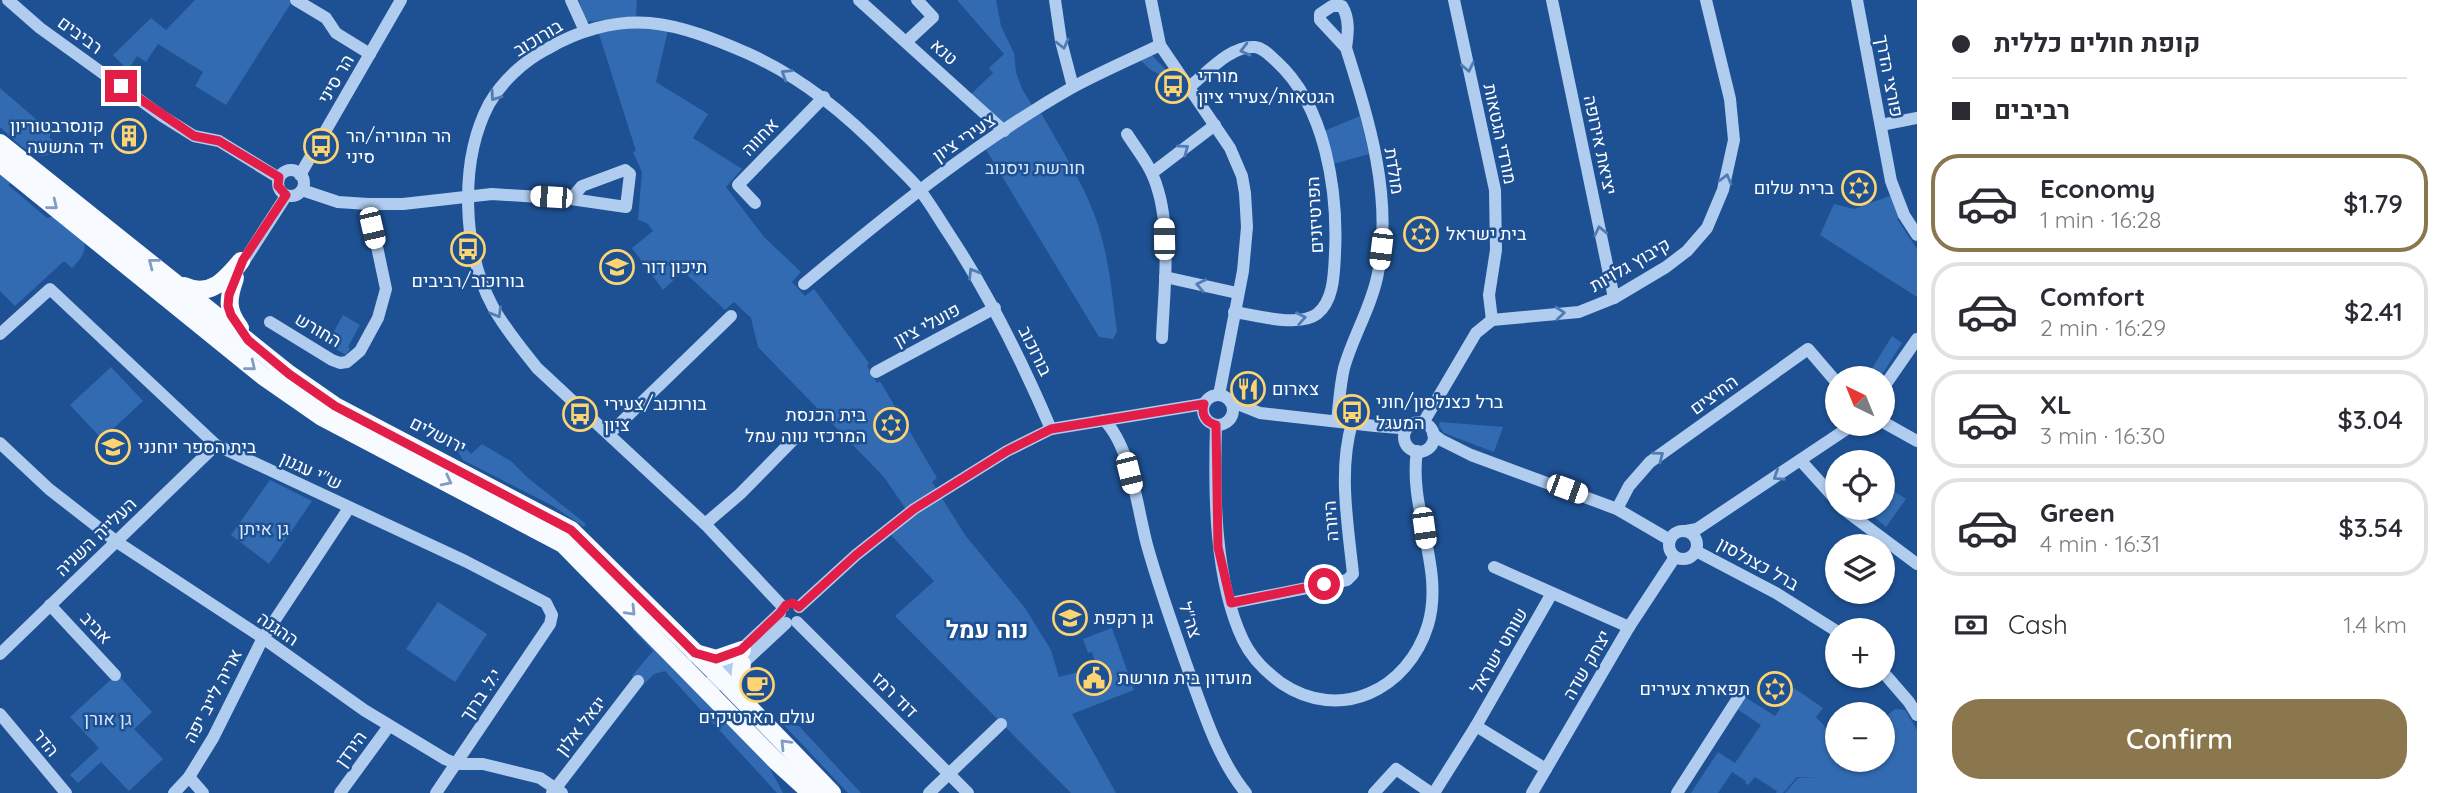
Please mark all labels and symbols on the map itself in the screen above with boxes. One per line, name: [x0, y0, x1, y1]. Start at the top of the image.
street label: רביבים: [53, 11, 107, 59]
street label: בורוכוב: [509, 14, 567, 61]
street label: טנא: [926, 33, 963, 70]
street label: פורצי הדרך: [1870, 33, 1909, 119]
one-way arrow: [1055, 38, 1069, 50]
one-way arrow: [1239, 42, 1251, 57]
street label: הר סיני: [312, 50, 359, 108]
one-way arrow: [1460, 61, 1475, 73]
place label: מורדי הגטאות/צעירי ציון: [1198, 64, 1335, 108]
bus stop icon: מורדי הגטאות/צעירי ציון: [1154, 67, 1192, 105]
one-way arrow: [781, 69, 794, 82]
route end: [105, 70, 137, 102]
street label: מורדי הגטאות: [1479, 82, 1522, 186]
one-way arrow: [491, 88, 503, 101]
street label: יציאת אירופה: [1579, 93, 1622, 197]
street label: צעירי ציון: [928, 108, 1000, 167]
street label: אחווה: [736, 113, 783, 160]
place label: קונסרבטוריון יד התשעה: [10, 114, 104, 158]
building icon: קונסרבטוריון יד התשעה: [110, 117, 148, 155]
place label: הר המוריה/הר סיני: [346, 124, 451, 168]
bus stop icon: הר המוריה/הר סיני: [302, 127, 340, 165]
one-way arrow: [1176, 145, 1188, 158]
street label: מולדת: [1379, 146, 1409, 196]
park label: חורשת ניסנוב: [985, 156, 1085, 179]
synagogue icon: ברית שלום: [1840, 169, 1878, 207]
one-way arrow: [1718, 173, 1732, 185]
street label: הפרטיזנים: [1301, 176, 1328, 254]
place label: ברית שלום: [1754, 176, 1835, 199]
car: [530, 185, 573, 209]
one-way arrow: [46, 197, 58, 210]
car: [358, 205, 387, 251]
synagogue icon: בית ישראל: [1402, 215, 1440, 253]
car: [1154, 218, 1175, 260]
place label: בית ישראל: [1446, 222, 1527, 245]
one-way arrow: [1593, 225, 1608, 237]
car: [1369, 227, 1394, 271]
bus stop icon: בורוכוב/רביבים: [449, 230, 487, 268]
street label: קיבוץ גלויות: [1585, 232, 1674, 297]
school or university icon: תיכון דור: [598, 248, 636, 286]
place label: תיכון דור: [642, 255, 707, 278]
one-way arrow: [148, 259, 161, 271]
one-way arrow: [969, 267, 982, 280]
place label: בורוכוב/רביבים: [412, 269, 525, 292]
one-way arrow: [1195, 279, 1207, 294]
street label: פועלי ציון: [889, 297, 964, 352]
one-way arrow: [489, 306, 502, 319]
one-way arrow: [1554, 306, 1566, 321]
street label: החורש: [291, 307, 346, 352]
one-way arrow: [1295, 312, 1307, 327]
street label: בורוכוב: [1013, 322, 1058, 380]
one-way arrow: [244, 358, 256, 371]
north arrow: [1825, 366, 1895, 436]
restaurant icon: צארום: [1229, 370, 1267, 408]
street label: החיצים: [1685, 370, 1742, 420]
place label: צארום: [1272, 377, 1319, 400]
place label: ברל כצנלסון/חוני המעגל: [1376, 390, 1504, 434]
place label: בורוכוב/צעירי ציון: [604, 392, 707, 436]
bus stop icon: ברל כצנלסון/חוני המעגל: [1333, 393, 1371, 431]
bus stop icon: בורוכוב/צעירי ציון: [561, 395, 599, 433]
place label: בית הכנסת המרכזי נווה עמל: [745, 403, 867, 447]
synagogue icon: בית הכנסת המרכזי נווה עמל: [872, 406, 910, 444]
street label: ירושלים: [406, 411, 470, 458]
school or university icon: בית הספר יוחנני: [94, 428, 132, 466]
place label: בית הספר יוחנני: [138, 435, 257, 458]
street label: ש"י עגנון: [276, 446, 346, 495]
car: [1114, 450, 1145, 496]
one-way arrow: [1651, 452, 1663, 465]
one-way arrow: [1773, 468, 1786, 480]
car: [1544, 472, 1591, 506]
one-way arrow: [440, 473, 452, 487]
street label: העלייה השניה: [50, 492, 141, 581]
street label: היורה: [1318, 500, 1343, 542]
car: [1411, 506, 1438, 550]
park label: גן איתן: [239, 517, 289, 540]
street label: ברל כצנלסון: [1713, 532, 1803, 596]
route start: [1308, 568, 1340, 600]
school or university icon: גן רקפת: [1051, 599, 1089, 637]
street label: צה"ל: [1174, 599, 1207, 641]
one-way arrow: [622, 603, 635, 616]
street label: שוחט ישראל: [1465, 603, 1532, 698]
street label: ההגנה: [253, 606, 303, 651]
place label: גן רקפת: [1094, 606, 1154, 629]
street label: אביב: [76, 607, 117, 649]
district label: נוה עמל: [946, 614, 1028, 644]
street label: יצחק שדה: [1557, 626, 1616, 704]
street label: אריה לייב יפה: [178, 645, 247, 747]
public building icon: מועדון בית מורשת: [1075, 659, 1113, 697]
street label: י.ל. ברוך: [455, 664, 507, 725]
cafe icon: עולם הארטיקים: [738, 666, 776, 704]
place label: מועדון בית מורשת: [1118, 666, 1252, 689]
street label: דוד רמז: [868, 667, 923, 722]
synagogue icon: תפארת צעירים: [1756, 670, 1794, 708]
place label: תפארת צעירים: [1640, 677, 1750, 700]
street label: יגאל אלון: [550, 691, 611, 760]
place label: עולם הארטיקים: [699, 705, 815, 728]
park label: גן אורן: [84, 707, 132, 730]
street label: הדר: [28, 724, 64, 761]
street label: הירדן: [330, 726, 371, 771]
one-way arrow: [780, 739, 793, 752]

